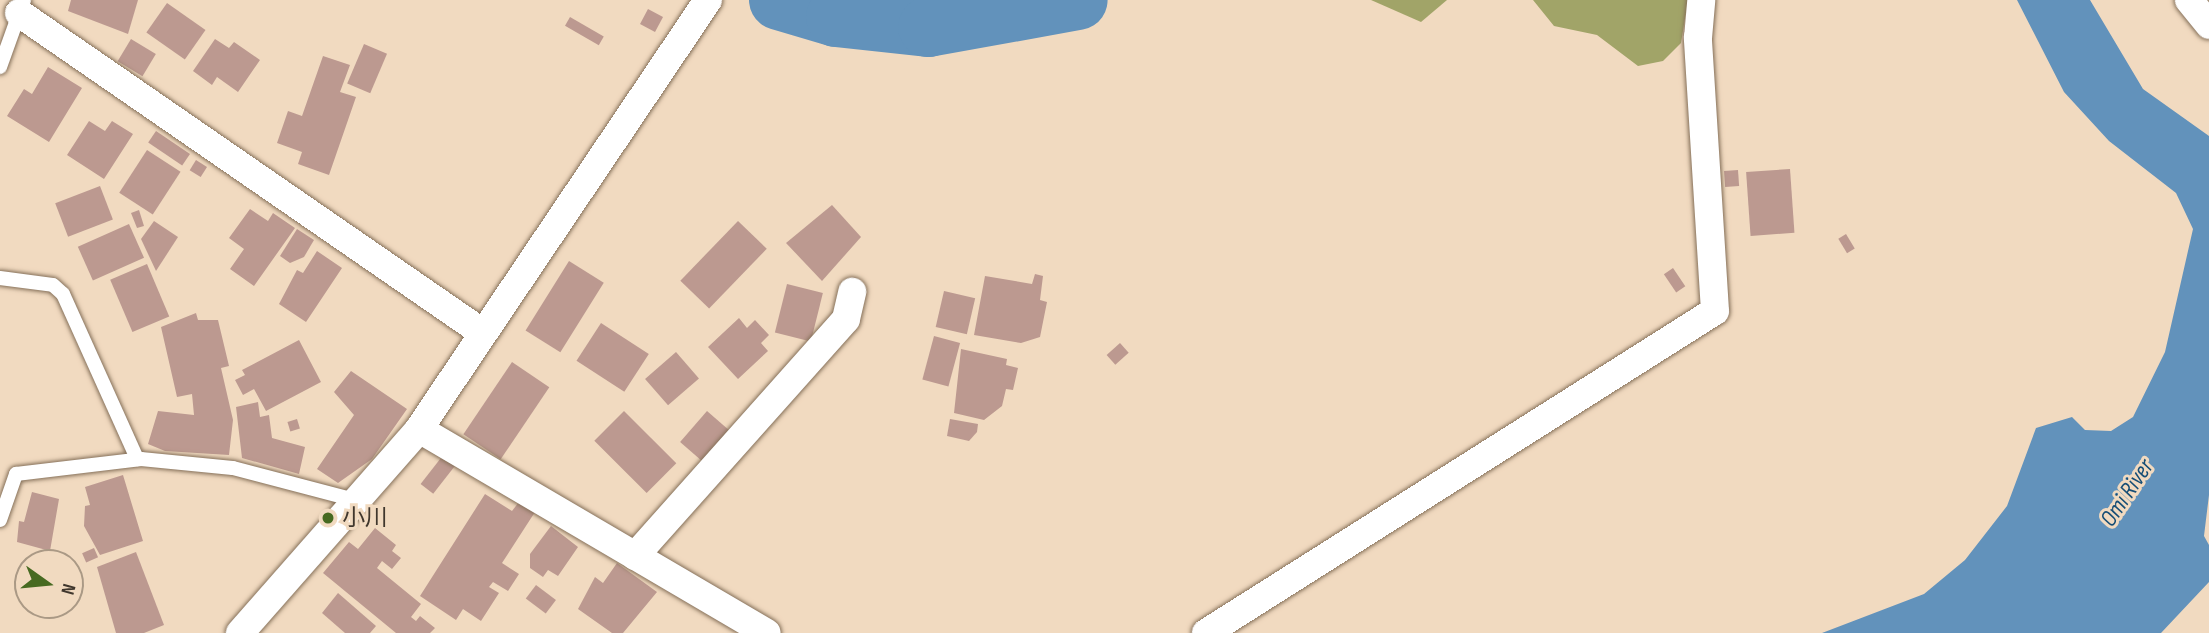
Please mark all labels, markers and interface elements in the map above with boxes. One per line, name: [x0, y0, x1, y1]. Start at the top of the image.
water label: Omi River: [2094, 454, 2160, 532]
place label: 小川: [342, 504, 388, 532]
marker: 小川: [320, 510, 336, 526]
north arrow: [14, 549, 84, 619]
text: N: [55, 581, 80, 597]

